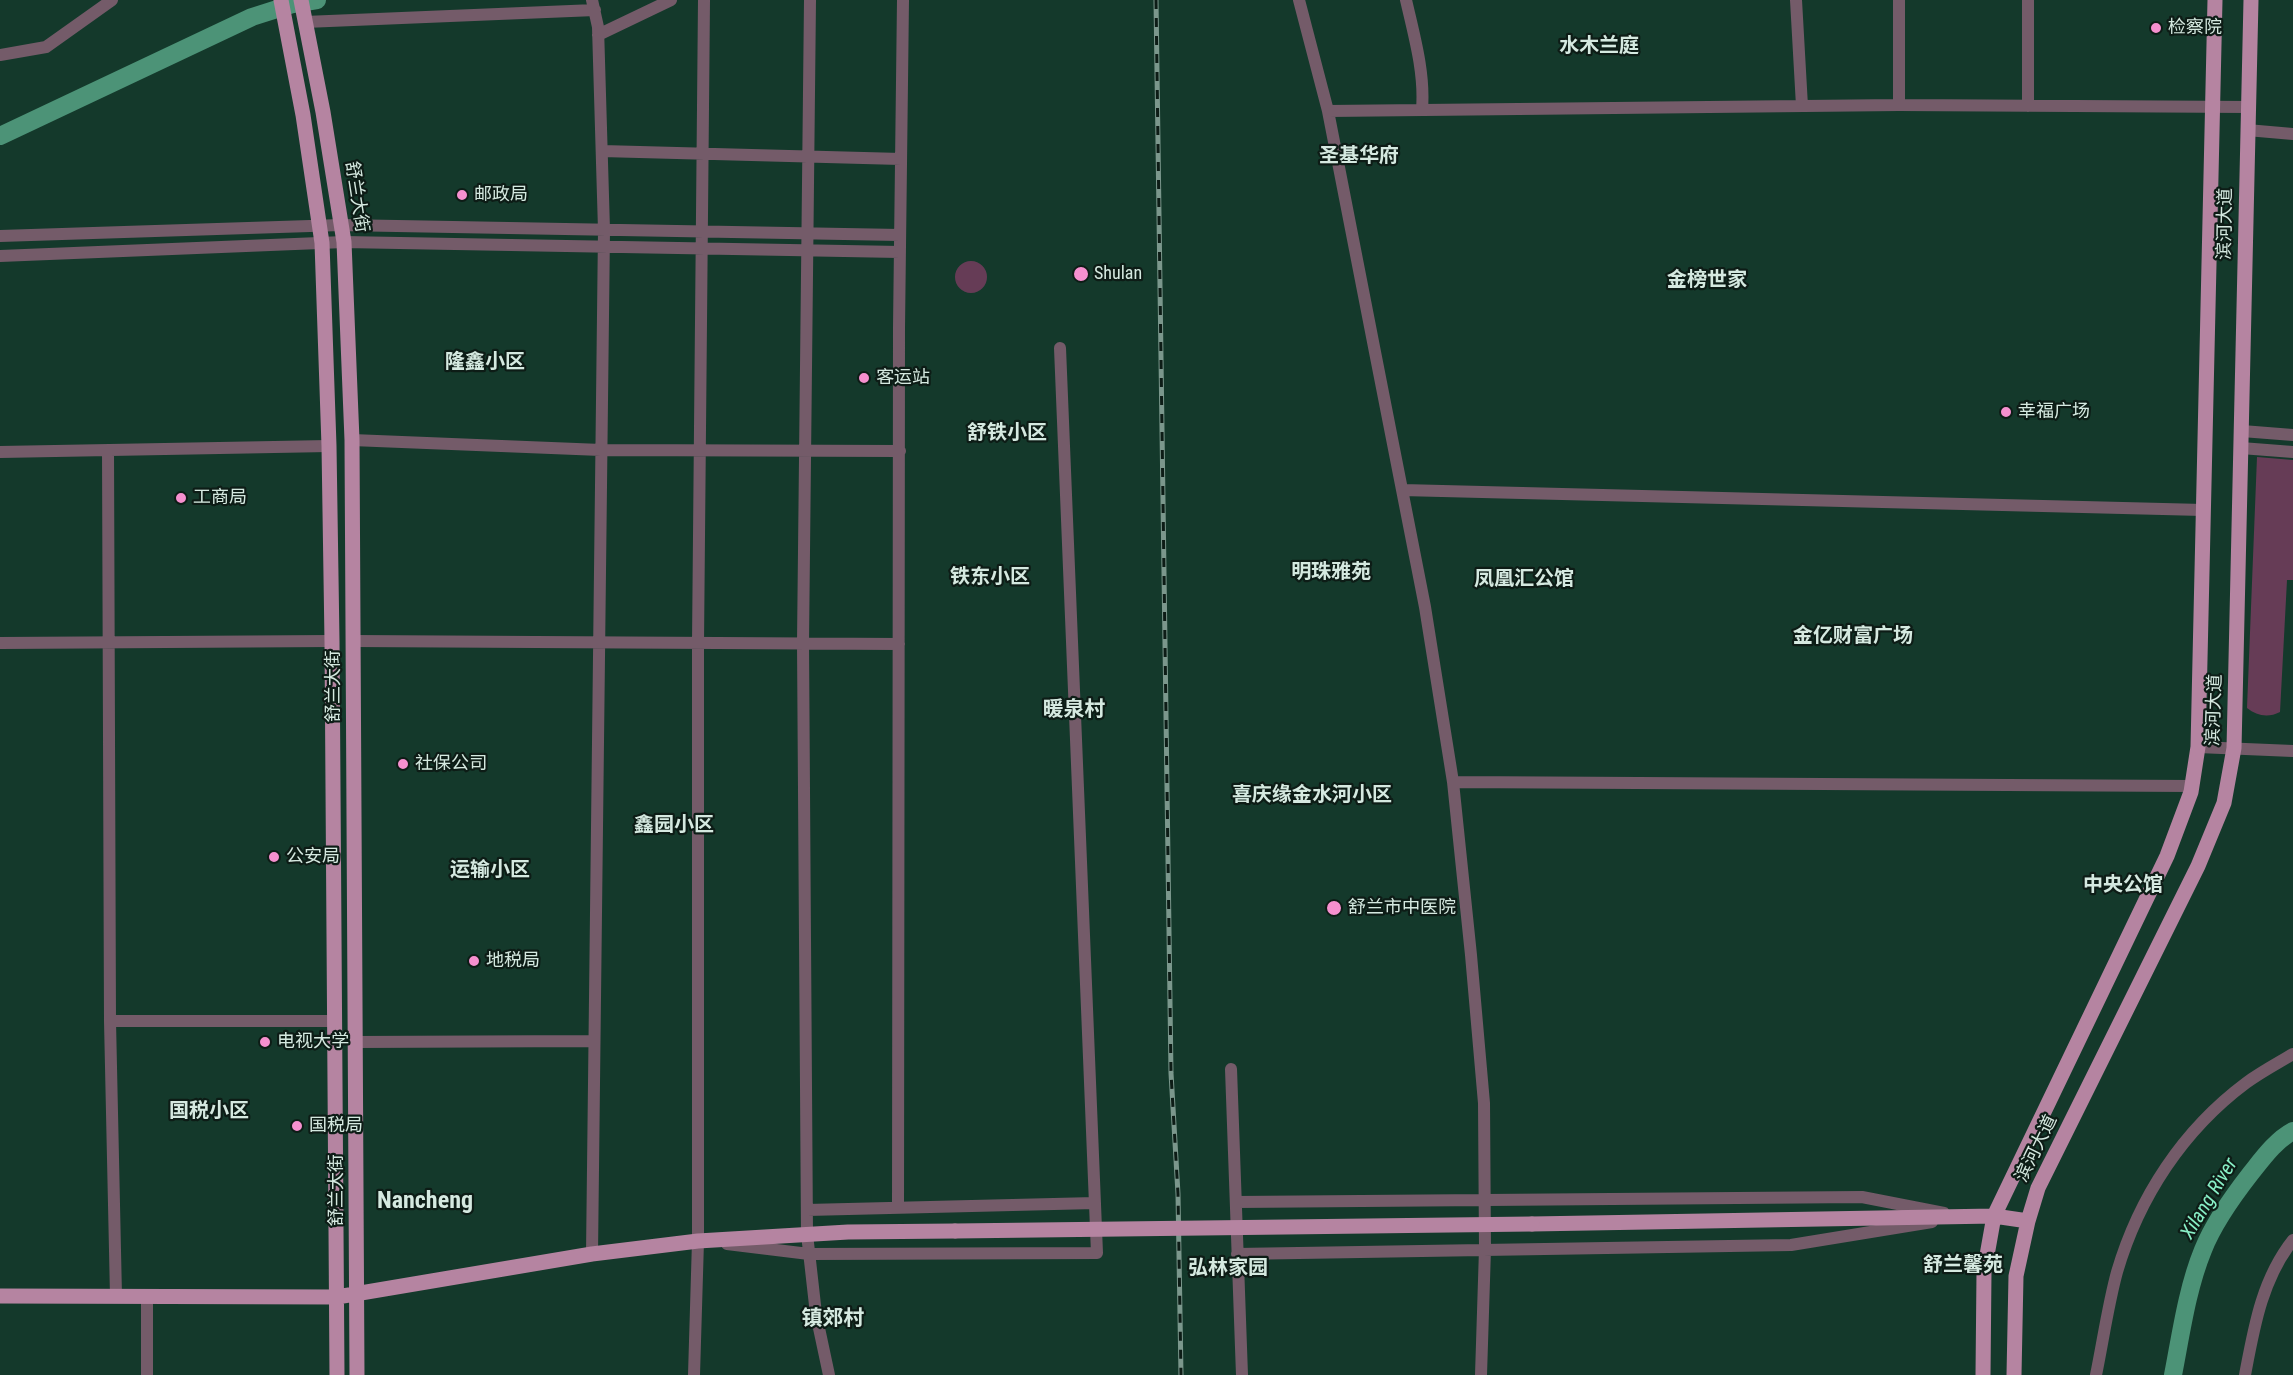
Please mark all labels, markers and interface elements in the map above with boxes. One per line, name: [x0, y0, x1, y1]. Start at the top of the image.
place label: 检察院: [2168, 17, 2222, 39]
marker: 检察院: [2149, 21, 2163, 35]
district label: 水木兰庭: [1559, 35, 1639, 59]
district label: 圣基华府: [1319, 145, 1399, 169]
street label: 舒兰大街: [340, 160, 372, 234]
place label: 邮政局: [474, 184, 528, 206]
marker: 邮政局: [455, 188, 469, 202]
street label: 滨河大道: [2215, 188, 2237, 260]
place label: Shulan: [1094, 263, 1142, 285]
marker: Shulan: [1072, 265, 1090, 283]
district label: 金榜世家: [1667, 269, 1747, 293]
district label: 隆鑫小区: [445, 351, 525, 375]
place label: 客运站: [876, 367, 930, 389]
marker: 客运站: [857, 371, 871, 385]
place label: 幸福广场: [2018, 401, 2090, 423]
marker: 幸福广场: [1999, 405, 2013, 419]
district label: 舒铁小区: [967, 422, 1047, 446]
place label: 工商局: [193, 487, 247, 509]
marker: 工商局: [174, 491, 188, 505]
district label: 明珠雅苑: [1291, 561, 1371, 585]
district label: 铁东小区: [950, 566, 1030, 590]
district label: 凤凰汇公馆: [1474, 568, 1574, 592]
district label: 金亿财富广场: [1793, 625, 1913, 649]
street label: 舒兰大街: [323, 650, 345, 722]
street label: 滨河大道: [2203, 674, 2227, 746]
district label: 暖泉村: [1043, 698, 1105, 724]
place label: 社保公司: [415, 753, 487, 775]
marker: 社保公司: [396, 757, 410, 771]
district label: 喜庆缘金水河小区: [1232, 784, 1392, 808]
district label: 鑫园小区: [634, 814, 714, 838]
place label: 公安局: [286, 846, 340, 868]
marker: 公安局: [267, 850, 281, 864]
district label: 运输小区: [450, 859, 530, 883]
district label: 中央公馆: [2083, 874, 2163, 898]
place label: 舒兰市中医院: [1348, 897, 1456, 919]
marker: 舒兰市中医院: [1325, 899, 1343, 917]
place label: 地税局: [486, 950, 540, 972]
marker: 地税局: [467, 954, 481, 968]
place label: 电视大学: [277, 1031, 349, 1053]
marker: 电视大学: [258, 1035, 272, 1049]
district label: 国税小区: [169, 1100, 249, 1124]
street label: 滨河大道: [2012, 1112, 2062, 1186]
place label: 国税局: [309, 1115, 363, 1137]
marker: 国税局: [290, 1119, 304, 1133]
street label: 舒兰大街: [326, 1154, 348, 1226]
water label: Xilang River: [2176, 1154, 2244, 1244]
district label: Nancheng: [377, 1188, 473, 1216]
district label: 舒兰馨苑: [1923, 1254, 2003, 1278]
district label: 弘林家园: [1188, 1257, 1268, 1281]
district label: 镇郊村: [802, 1307, 864, 1333]

